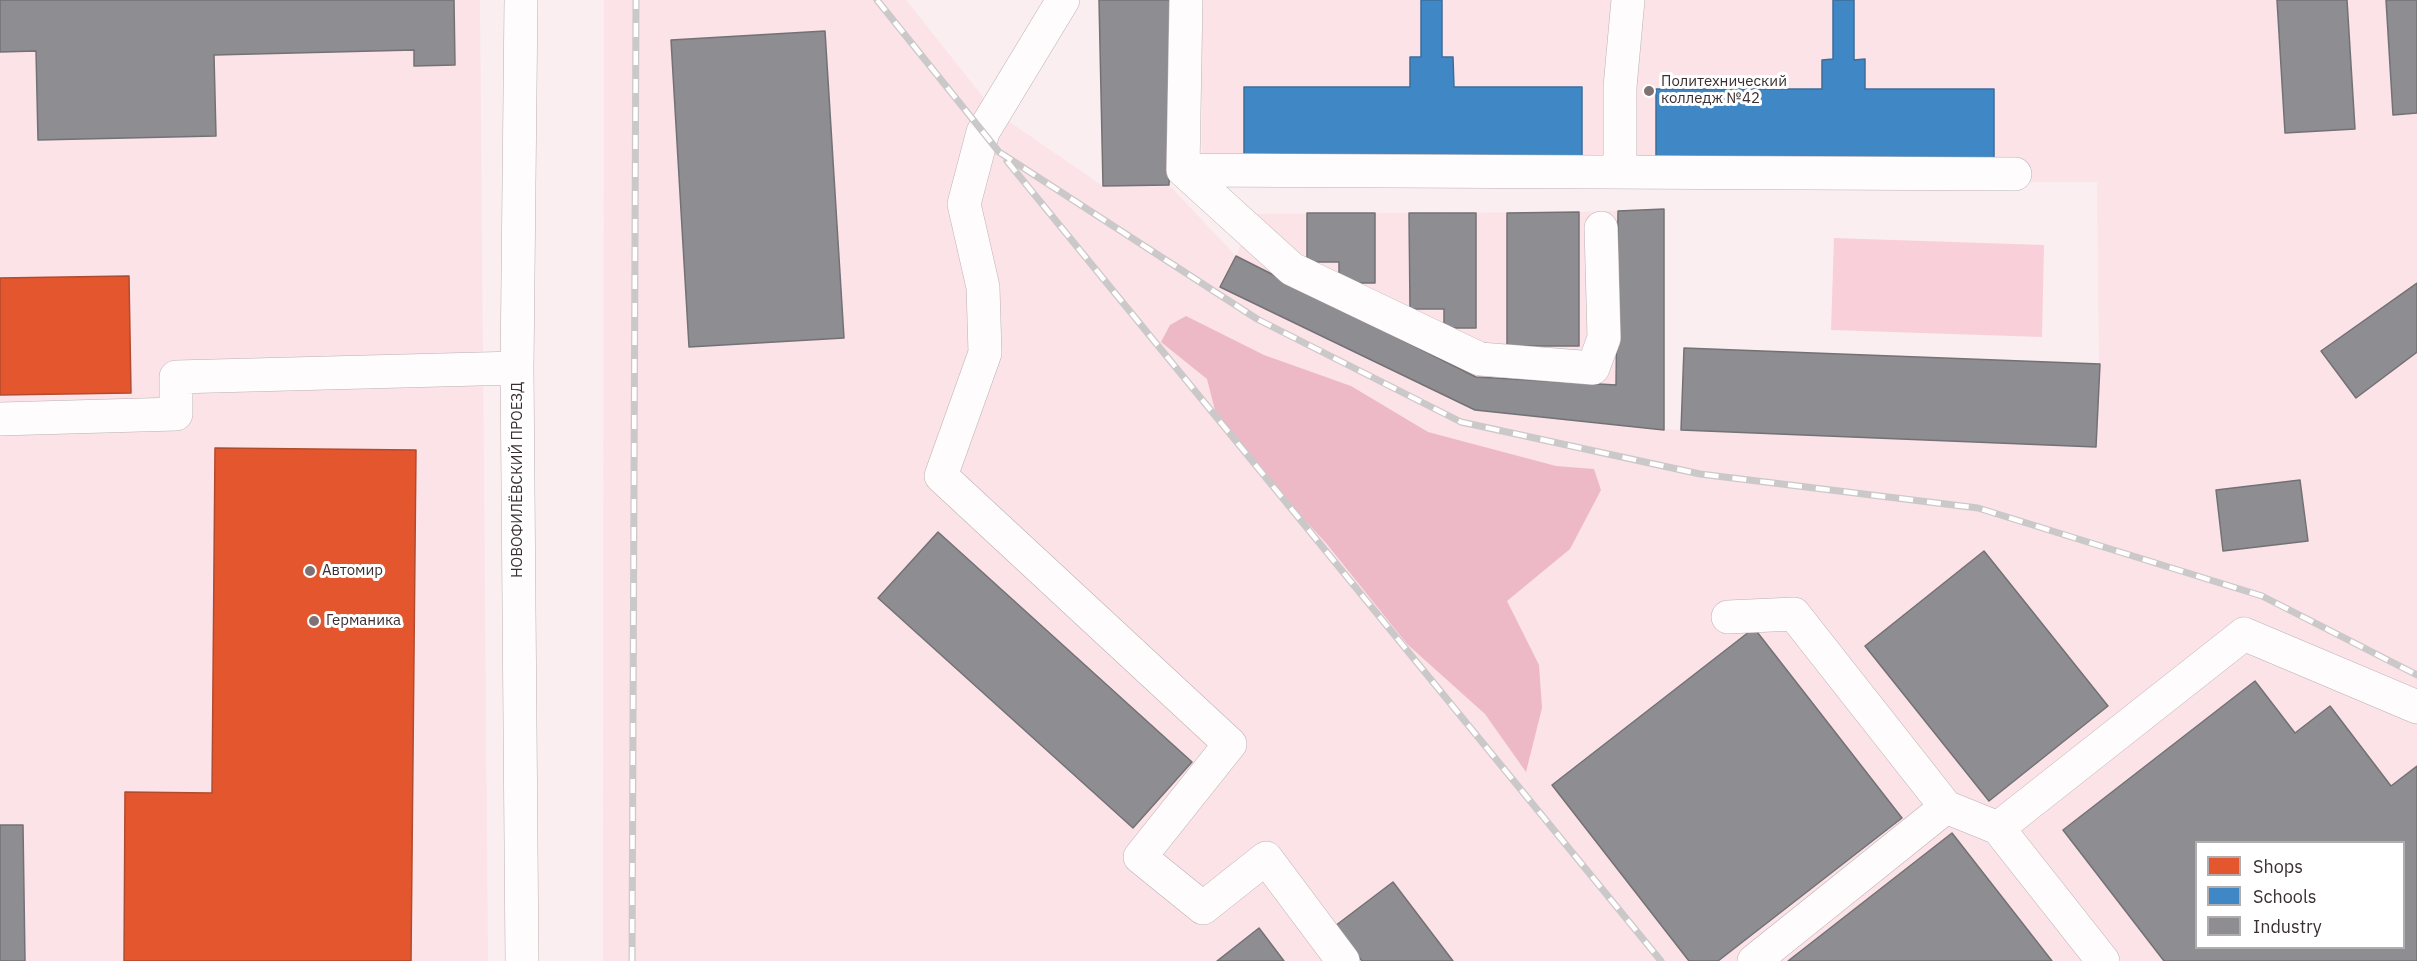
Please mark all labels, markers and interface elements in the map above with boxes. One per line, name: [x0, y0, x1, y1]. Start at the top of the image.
place label: Политехнический колледж №42: [1661, 73, 1787, 108]
marker: Политехнический колледж №42: [1642, 84, 1656, 98]
street label: НОВОФИЛЁВСКИЙ ПРОЕЗД: [509, 382, 527, 578]
place label: Автомир: [322, 562, 383, 580]
marker: Автомир: [303, 564, 317, 578]
place label: Германика: [326, 612, 401, 630]
marker: Германика: [307, 614, 321, 628]
legend: [2195, 841, 2405, 949]
text: Shops: [2253, 855, 2303, 878]
text: Schools: [2253, 885, 2317, 908]
text: Industry: [2253, 915, 2322, 938]

